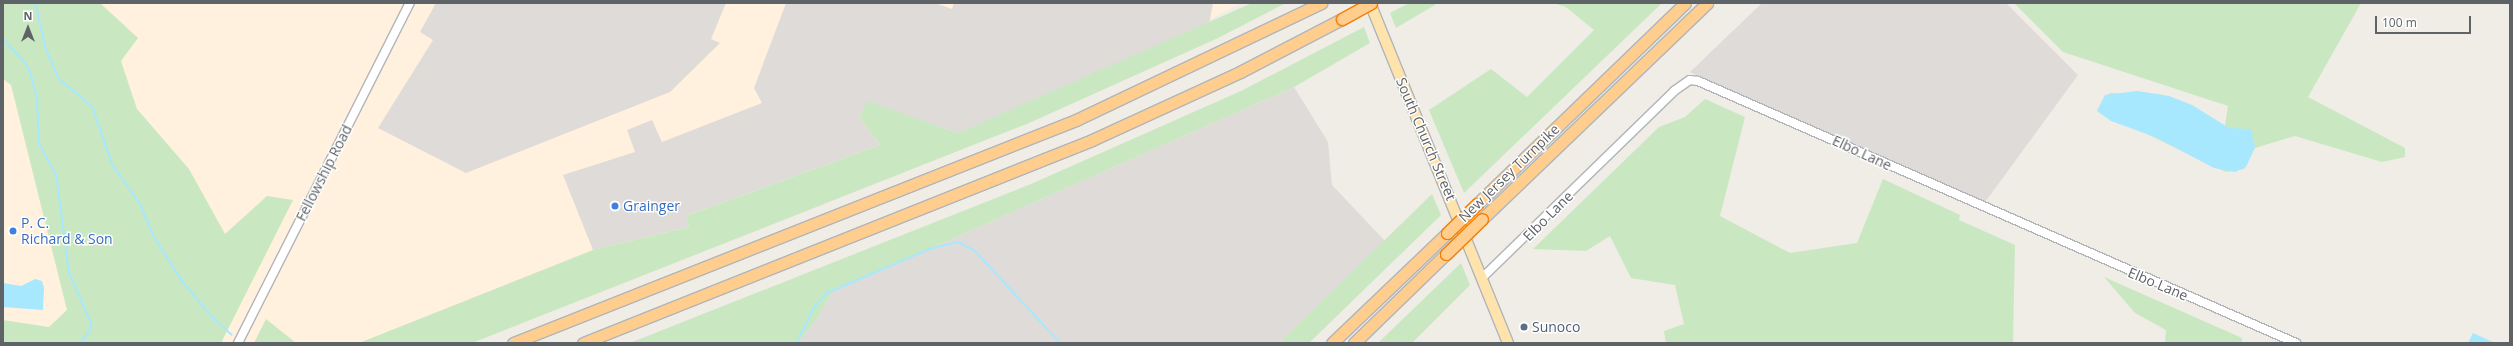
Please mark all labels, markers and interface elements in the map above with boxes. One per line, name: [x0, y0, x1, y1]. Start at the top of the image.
north arrow: [8, 8, 48, 48]
text: N: [24, 8, 32, 23]
scale bar: [2377, 8, 2473, 34]
text: 100 m: [2382, 14, 2417, 31]
street label: South Church Street: [1393, 75, 1459, 203]
street label: New Jersey Turnpike: [1455, 121, 1563, 225]
street label: Fellowship Road: [292, 122, 356, 224]
street label: Elbo Lane: [1830, 132, 1894, 174]
street label: Elbo Lane: [1520, 188, 1576, 244]
place label: Grainger: [623, 198, 680, 214]
marker: Grainger: [610, 201, 620, 211]
place label: P. C. Richard & Son: [21, 215, 113, 248]
marker: P. C. Richard & Son: [8, 226, 18, 236]
street label: Elbo Lane: [2126, 264, 2190, 304]
place label: Sunoco: [1532, 319, 1580, 335]
marker: Sunoco: [1519, 322, 1529, 332]

